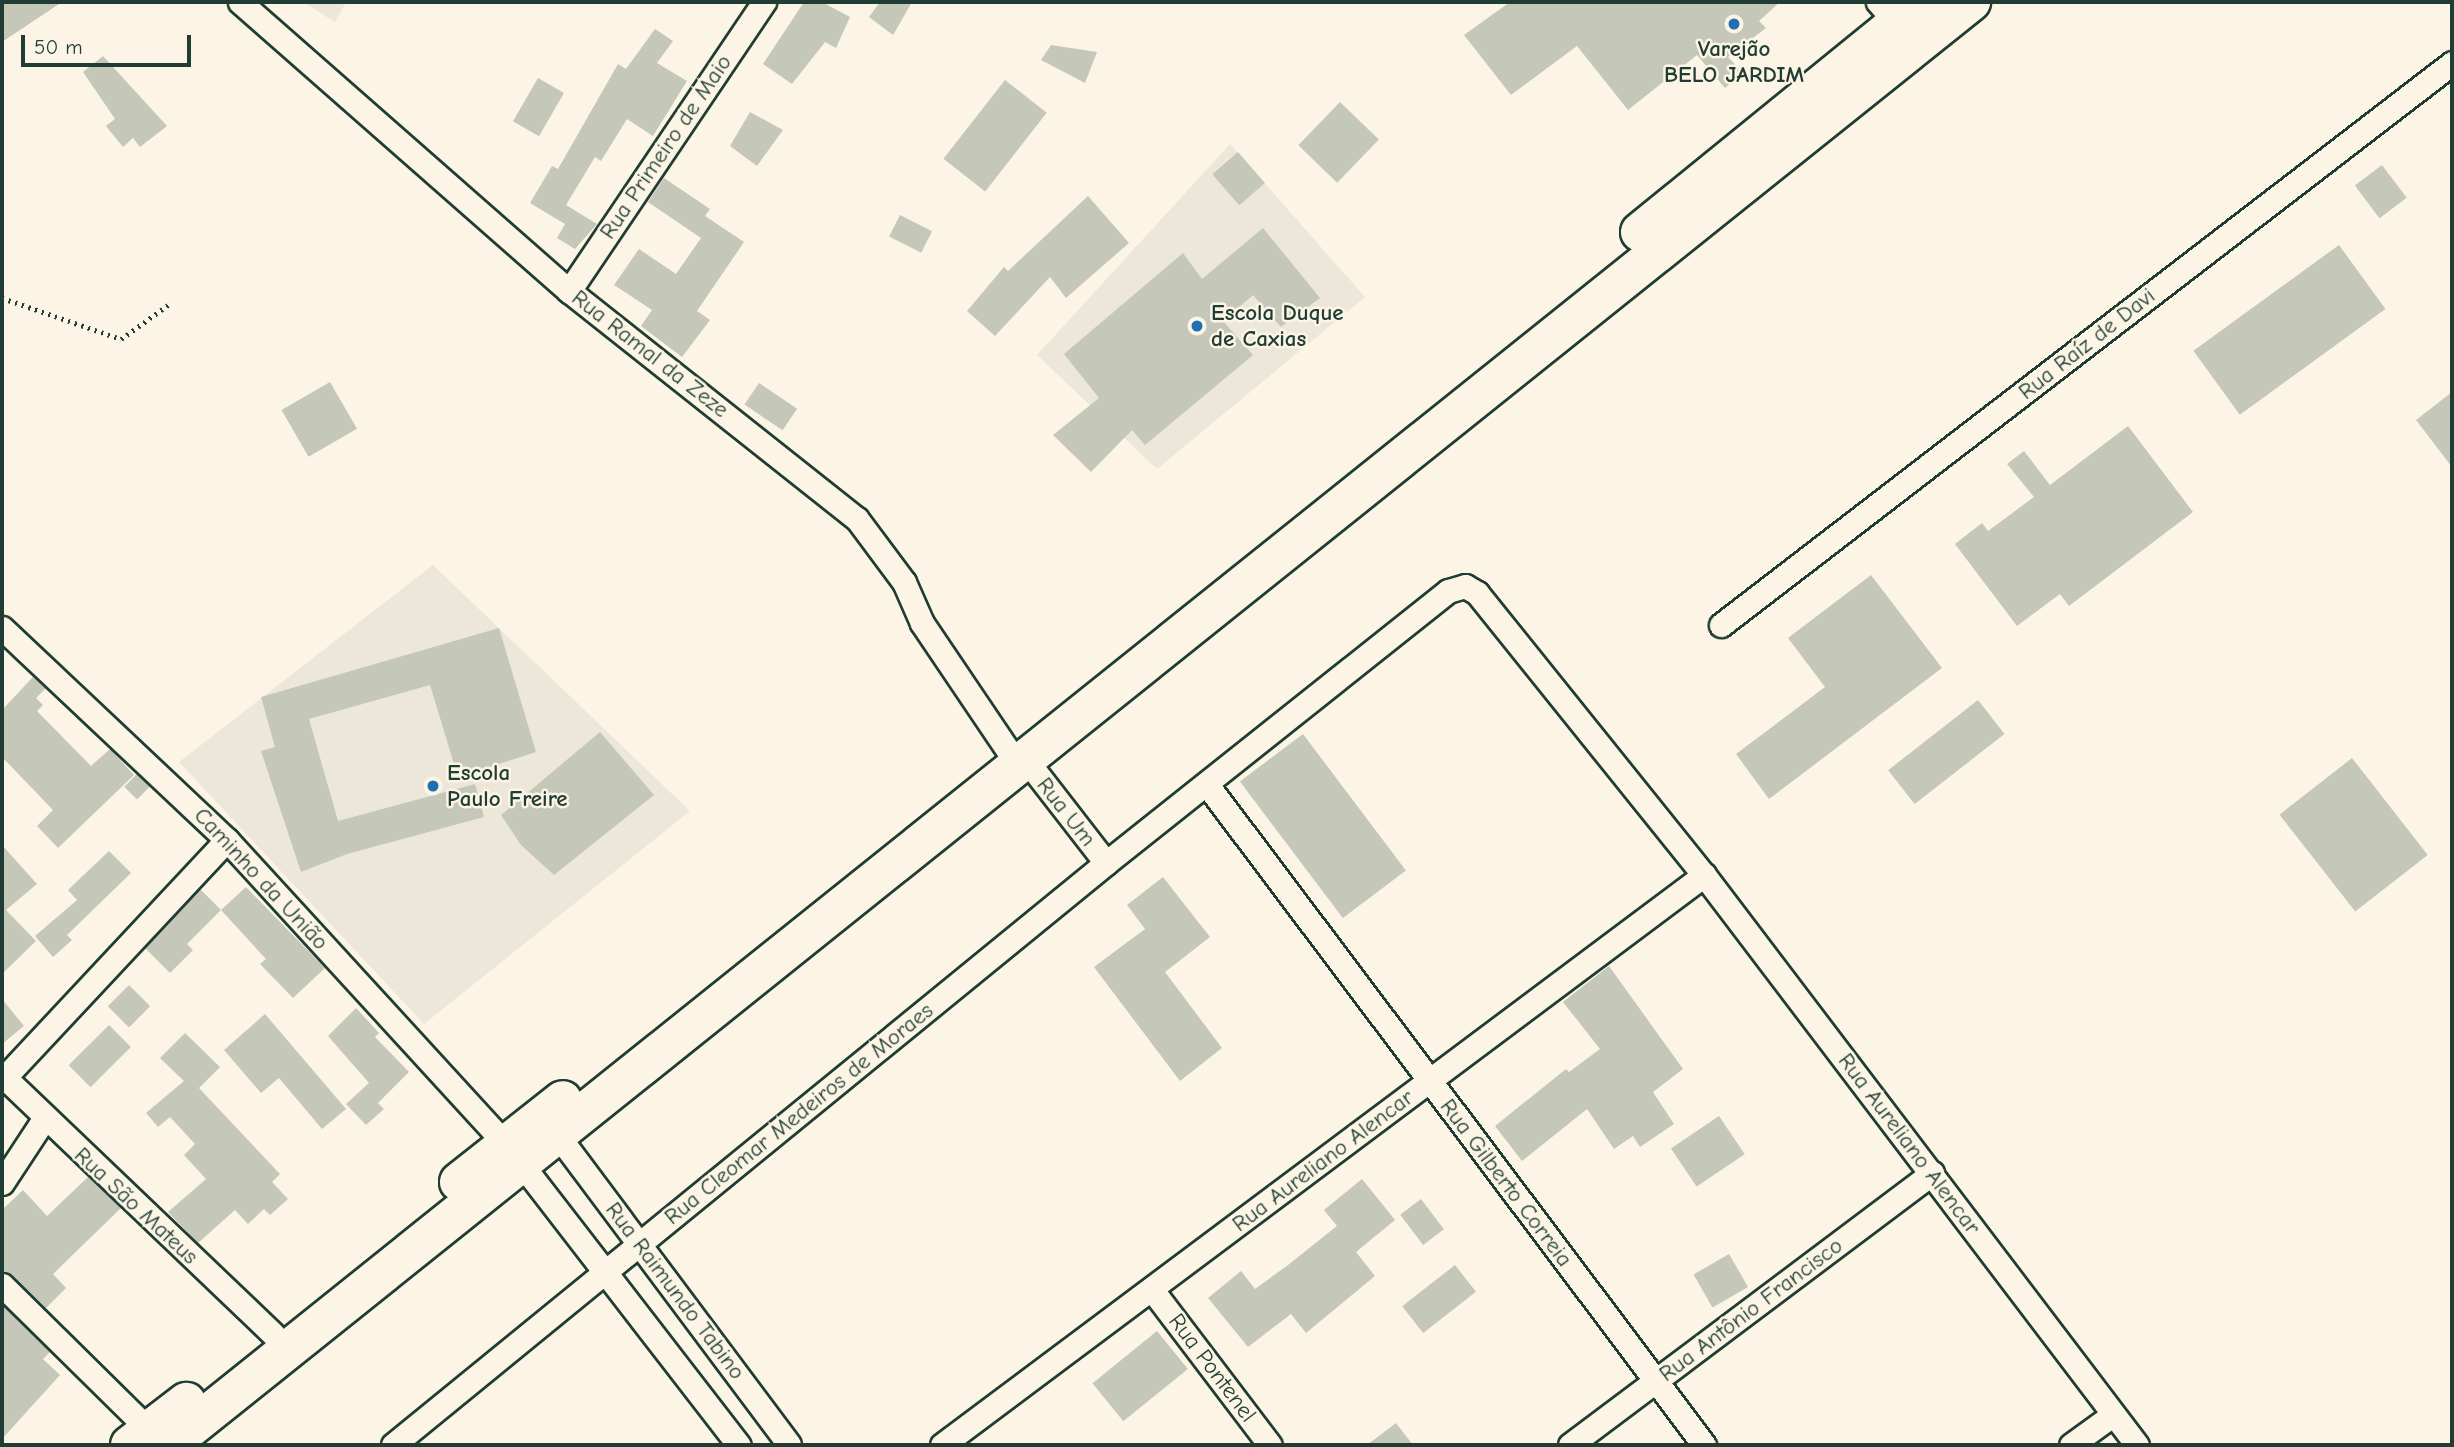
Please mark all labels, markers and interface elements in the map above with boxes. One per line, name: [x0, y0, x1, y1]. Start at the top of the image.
marker: Varejão BELO JARDIM: [1726, 16, 1742, 32]
scale bar: [24, 21, 194, 65]
text: 50 m: [34, 35, 83, 59]
place label: Varejão BELO JARDIM: [1664, 35, 1804, 89]
street label: Rua Primeiro de Maio: [594, 50, 738, 244]
street label: Rua Raíz de Davi: [2013, 282, 2161, 406]
street label: Rua Ramal da Zeze: [566, 284, 734, 424]
place label: Escola Duque de Caxias: [1211, 299, 1344, 353]
marker: Escola Duque de Caxias: [1189, 318, 1205, 334]
place label: Escola Paulo Freire: [447, 759, 568, 813]
street label: Rua Um: [1031, 772, 1101, 852]
marker: Escola Paulo Freire: [425, 778, 441, 794]
street label: Caminho da União: [188, 802, 334, 956]
street label: Rua Cleomar Medeiros de Moraes: [659, 997, 939, 1231]
street label: Rua Aureliano Alencar: [1832, 1048, 1986, 1240]
street label: Rua Aureliano Alencar: [1227, 1084, 1419, 1238]
street label: Rua Gilberto Correia: [1434, 1094, 1578, 1272]
street label: Rua São Mateus: [68, 1142, 204, 1270]
street label: Rua Raimundo Tabino: [599, 1197, 751, 1385]
street label: Rua Antônio Francisco: [1654, 1232, 1848, 1388]
street label: Rua Pontenel: [1162, 1308, 1262, 1428]

